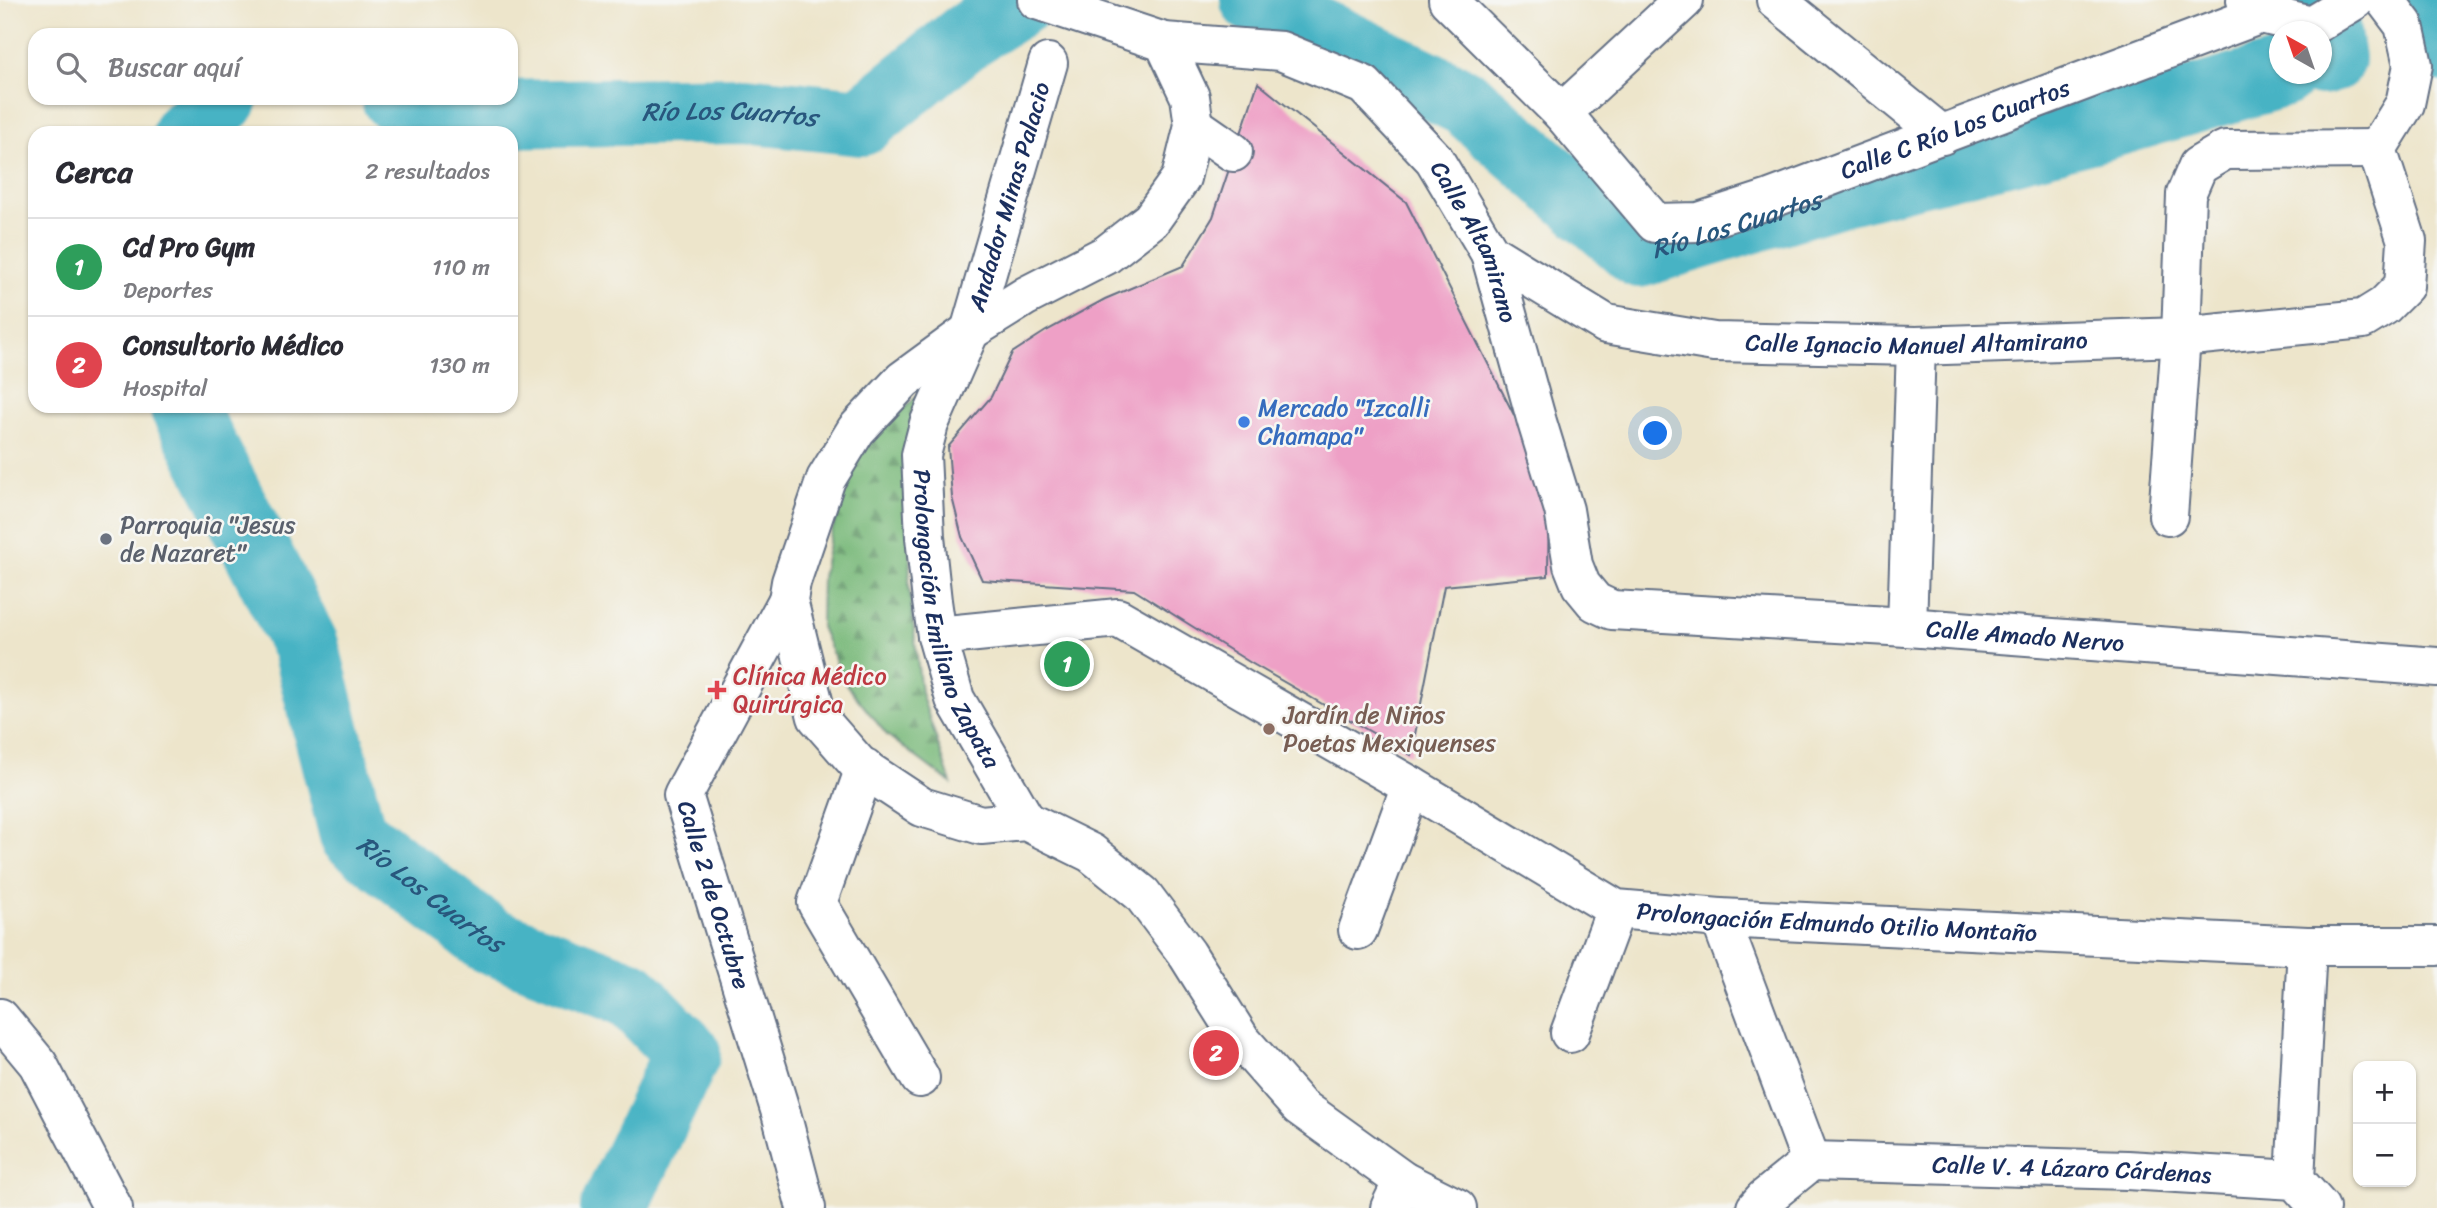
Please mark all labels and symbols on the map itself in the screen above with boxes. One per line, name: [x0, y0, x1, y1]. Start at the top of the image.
north arrow: [2269, 21, 2332, 84]
street label: Calle C Río Los Cuartos: [1834, 66, 2077, 192]
street label: Andador Minas Palacio: [955, 77, 1062, 317]
water label: Río Los Cuartos: [641, 87, 823, 141]
street label: Calle Altamirano: [1418, 153, 1530, 328]
water label: Río Los Cuartos: [1645, 176, 1830, 272]
street label: Calle Ignacio Manuel Altamirano: [1745, 319, 2088, 367]
place label: Mercado "Izcalli Chamapa": [1258, 387, 1431, 457]
marker: Mercado "Izcalli Chamapa": [1236, 414, 1252, 430]
your location: [1638, 416, 1672, 450]
street label: Prolongación Emiliano Zapata: [901, 468, 1013, 777]
place label: Parroquia "Jesus de Nazaret": [120, 504, 296, 574]
marker: Parroquia "Jesus de Nazaret": [98, 531, 114, 547]
street label: Calle Amado Nervo: [1925, 608, 2126, 664]
pin: 1: [1044, 638, 1090, 690]
place label: Clínica Médico Quirúrgica: [733, 655, 887, 725]
marker: Clínica Médico Quirúrgica: [707, 680, 727, 700]
place label: Jardín de Niños Poetas Mexiquenses: [1282, 694, 1497, 764]
marker: Jardín de Niños Poetas Mexiquenses: [1261, 721, 1277, 737]
street label: Calle 2 de Octubre: [665, 795, 763, 995]
water label: Río Los Cuartos: [347, 823, 513, 967]
street label: Prolongación Edmundo Otilio Montaño: [1635, 890, 2038, 954]
pin: 2: [1193, 1027, 1239, 1079]
street label: Calle V. 4 Lázaro Cárdenas: [1932, 1143, 2213, 1196]

